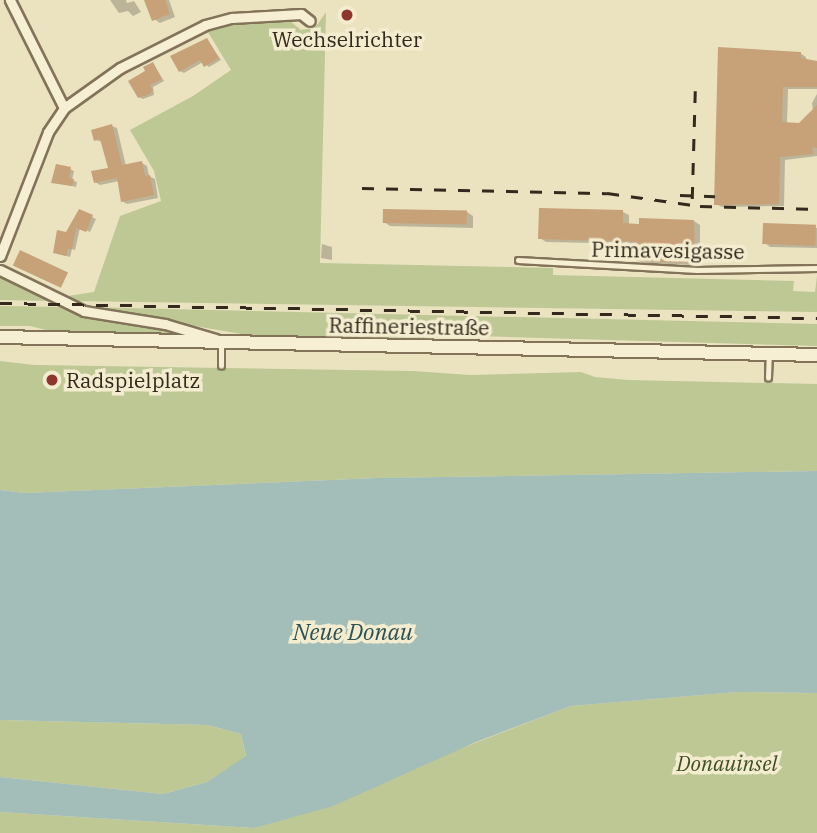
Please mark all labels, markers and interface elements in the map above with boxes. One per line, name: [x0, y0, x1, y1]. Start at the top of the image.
marker: Wechselrichter: [339, 7, 355, 23]
place label: Wechselrichter: [272, 26, 422, 52]
street label: Primavesigasse: [591, 236, 745, 264]
street label: Raffineriestraße: [328, 312, 490, 340]
place label: Radspielplatz: [66, 367, 200, 393]
marker: Radspielplatz: [44, 372, 60, 388]
water label: Neue Donau: [293, 617, 413, 645]
park label: Donauinsel: [677, 750, 777, 776]

